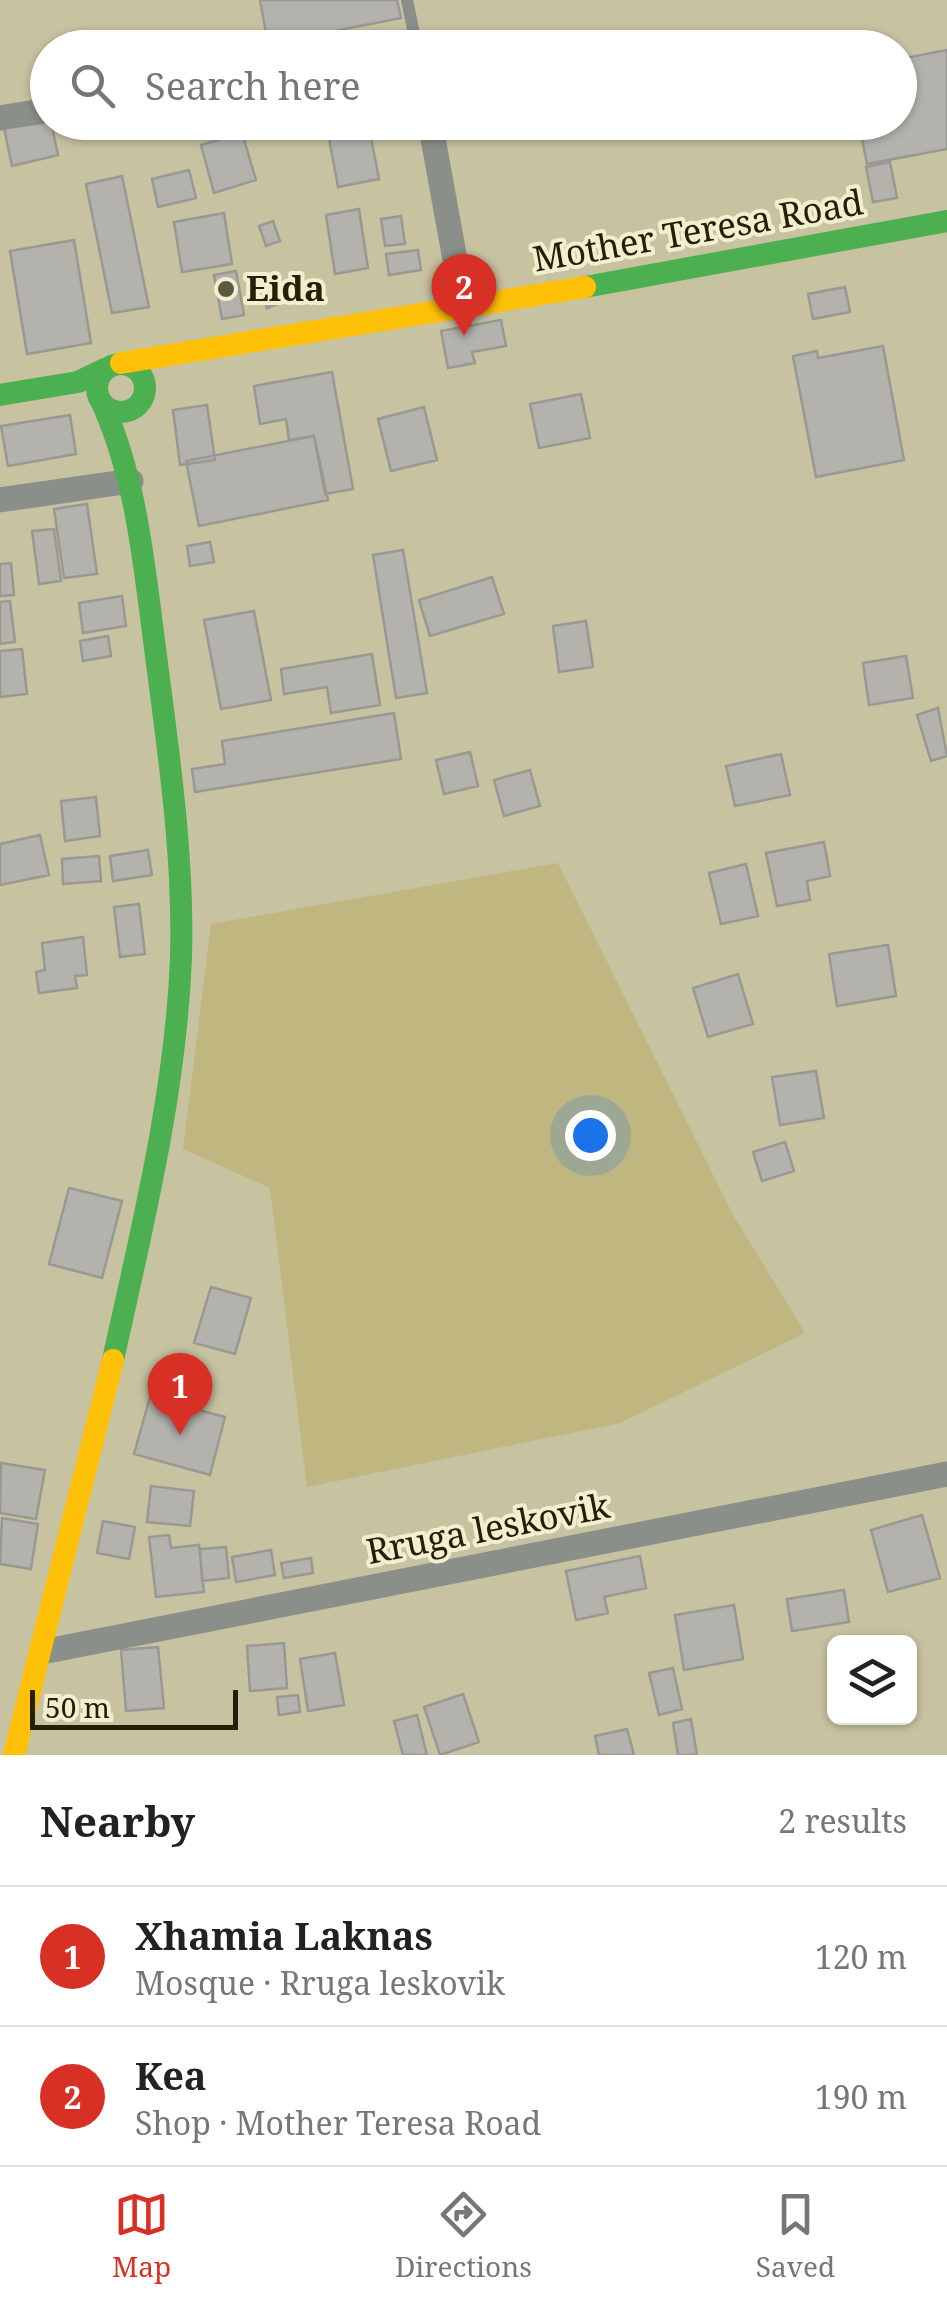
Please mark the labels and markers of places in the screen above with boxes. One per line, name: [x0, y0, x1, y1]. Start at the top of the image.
pin: 2: [432, 254, 496, 336]
place label: Eida: [246, 264, 325, 311]
marker: Eida: [215, 278, 237, 300]
pin: 1: [148, 1352, 212, 1435]

